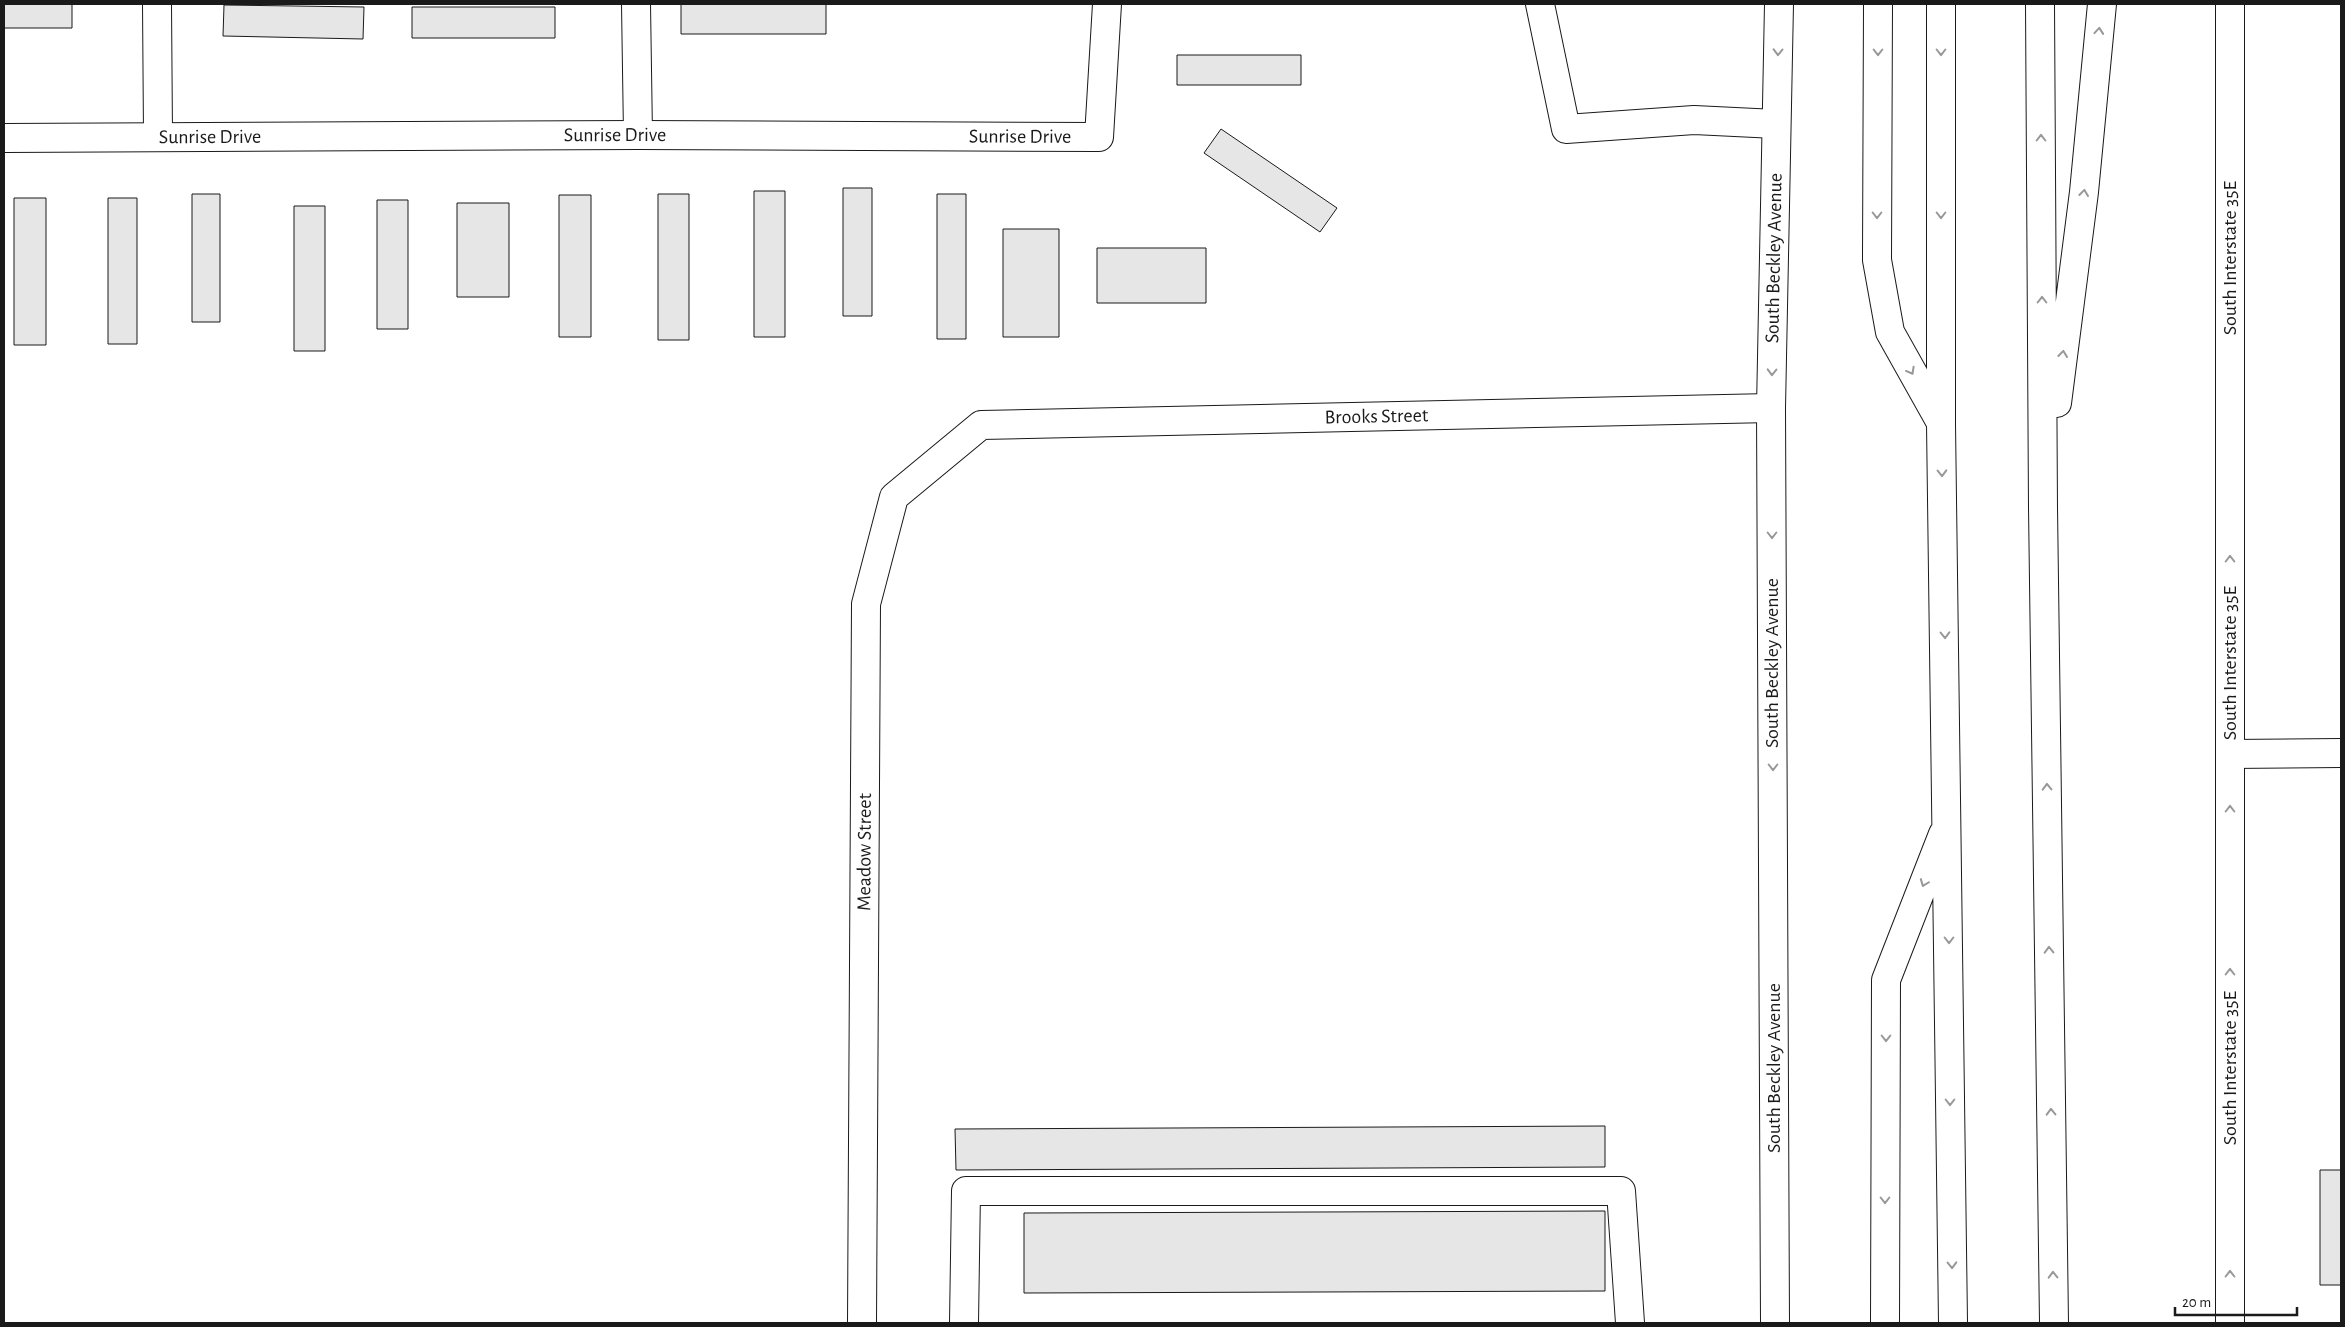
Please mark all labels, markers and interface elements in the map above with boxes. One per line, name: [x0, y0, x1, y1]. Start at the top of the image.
one-way arrow: [2094, 27, 2105, 35]
one-way arrow: [1772, 49, 1783, 57]
one-way arrow: [1872, 49, 1883, 57]
one-way arrow: [1936, 49, 1946, 57]
street label: Sunrise Drive: [564, 125, 666, 145]
street label: Sunrise Drive: [969, 126, 1071, 147]
street label: Sunrise Drive: [159, 127, 261, 147]
one-way arrow: [2036, 134, 2046, 142]
street label: South Beckley Avenue: [1762, 173, 1786, 343]
street label: South Interstate 35E: [2220, 181, 2240, 335]
one-way arrow: [2078, 189, 2089, 197]
one-way arrow: [1935, 211, 1946, 219]
one-way arrow: [1872, 212, 1882, 219]
one-way arrow: [2037, 296, 2047, 304]
one-way arrow: [2057, 350, 2068, 358]
one-way arrow: [1905, 365, 1915, 374]
one-way arrow: [1767, 369, 1777, 377]
street label: Brooks Street: [1324, 405, 1429, 428]
one-way arrow: [1937, 469, 1947, 477]
one-way arrow: [1767, 532, 1777, 539]
one-way arrow: [2225, 555, 2235, 563]
street label: South Beckley Avenue: [1762, 578, 1782, 748]
street label: South Interstate 35E: [2220, 586, 2240, 740]
one-way arrow: [1940, 632, 1950, 639]
one-way arrow: [1768, 764, 1778, 772]
one-way arrow: [2042, 783, 2052, 790]
street label: Meadow Street: [854, 792, 875, 911]
one-way arrow: [2225, 805, 2235, 813]
one-way arrow: [1920, 878, 1930, 886]
one-way arrow: [1944, 936, 1954, 944]
one-way arrow: [2044, 945, 2054, 953]
one-way arrow: [2225, 968, 2235, 976]
street label: South Beckley Avenue: [1764, 983, 1784, 1153]
street label: South Interstate 35E: [2220, 991, 2240, 1145]
one-way arrow: [1881, 1034, 1891, 1042]
one-way arrow: [1945, 1098, 1955, 1106]
one-way arrow: [2046, 1108, 2056, 1116]
one-way arrow: [1880, 1197, 1890, 1205]
one-way arrow: [1946, 1261, 1957, 1269]
one-way arrow: [2048, 1270, 2058, 1278]
one-way arrow: [2225, 1270, 2235, 1278]
scale bar: [2175, 1284, 2298, 1316]
text: 20 m: [2182, 1295, 2211, 1310]

